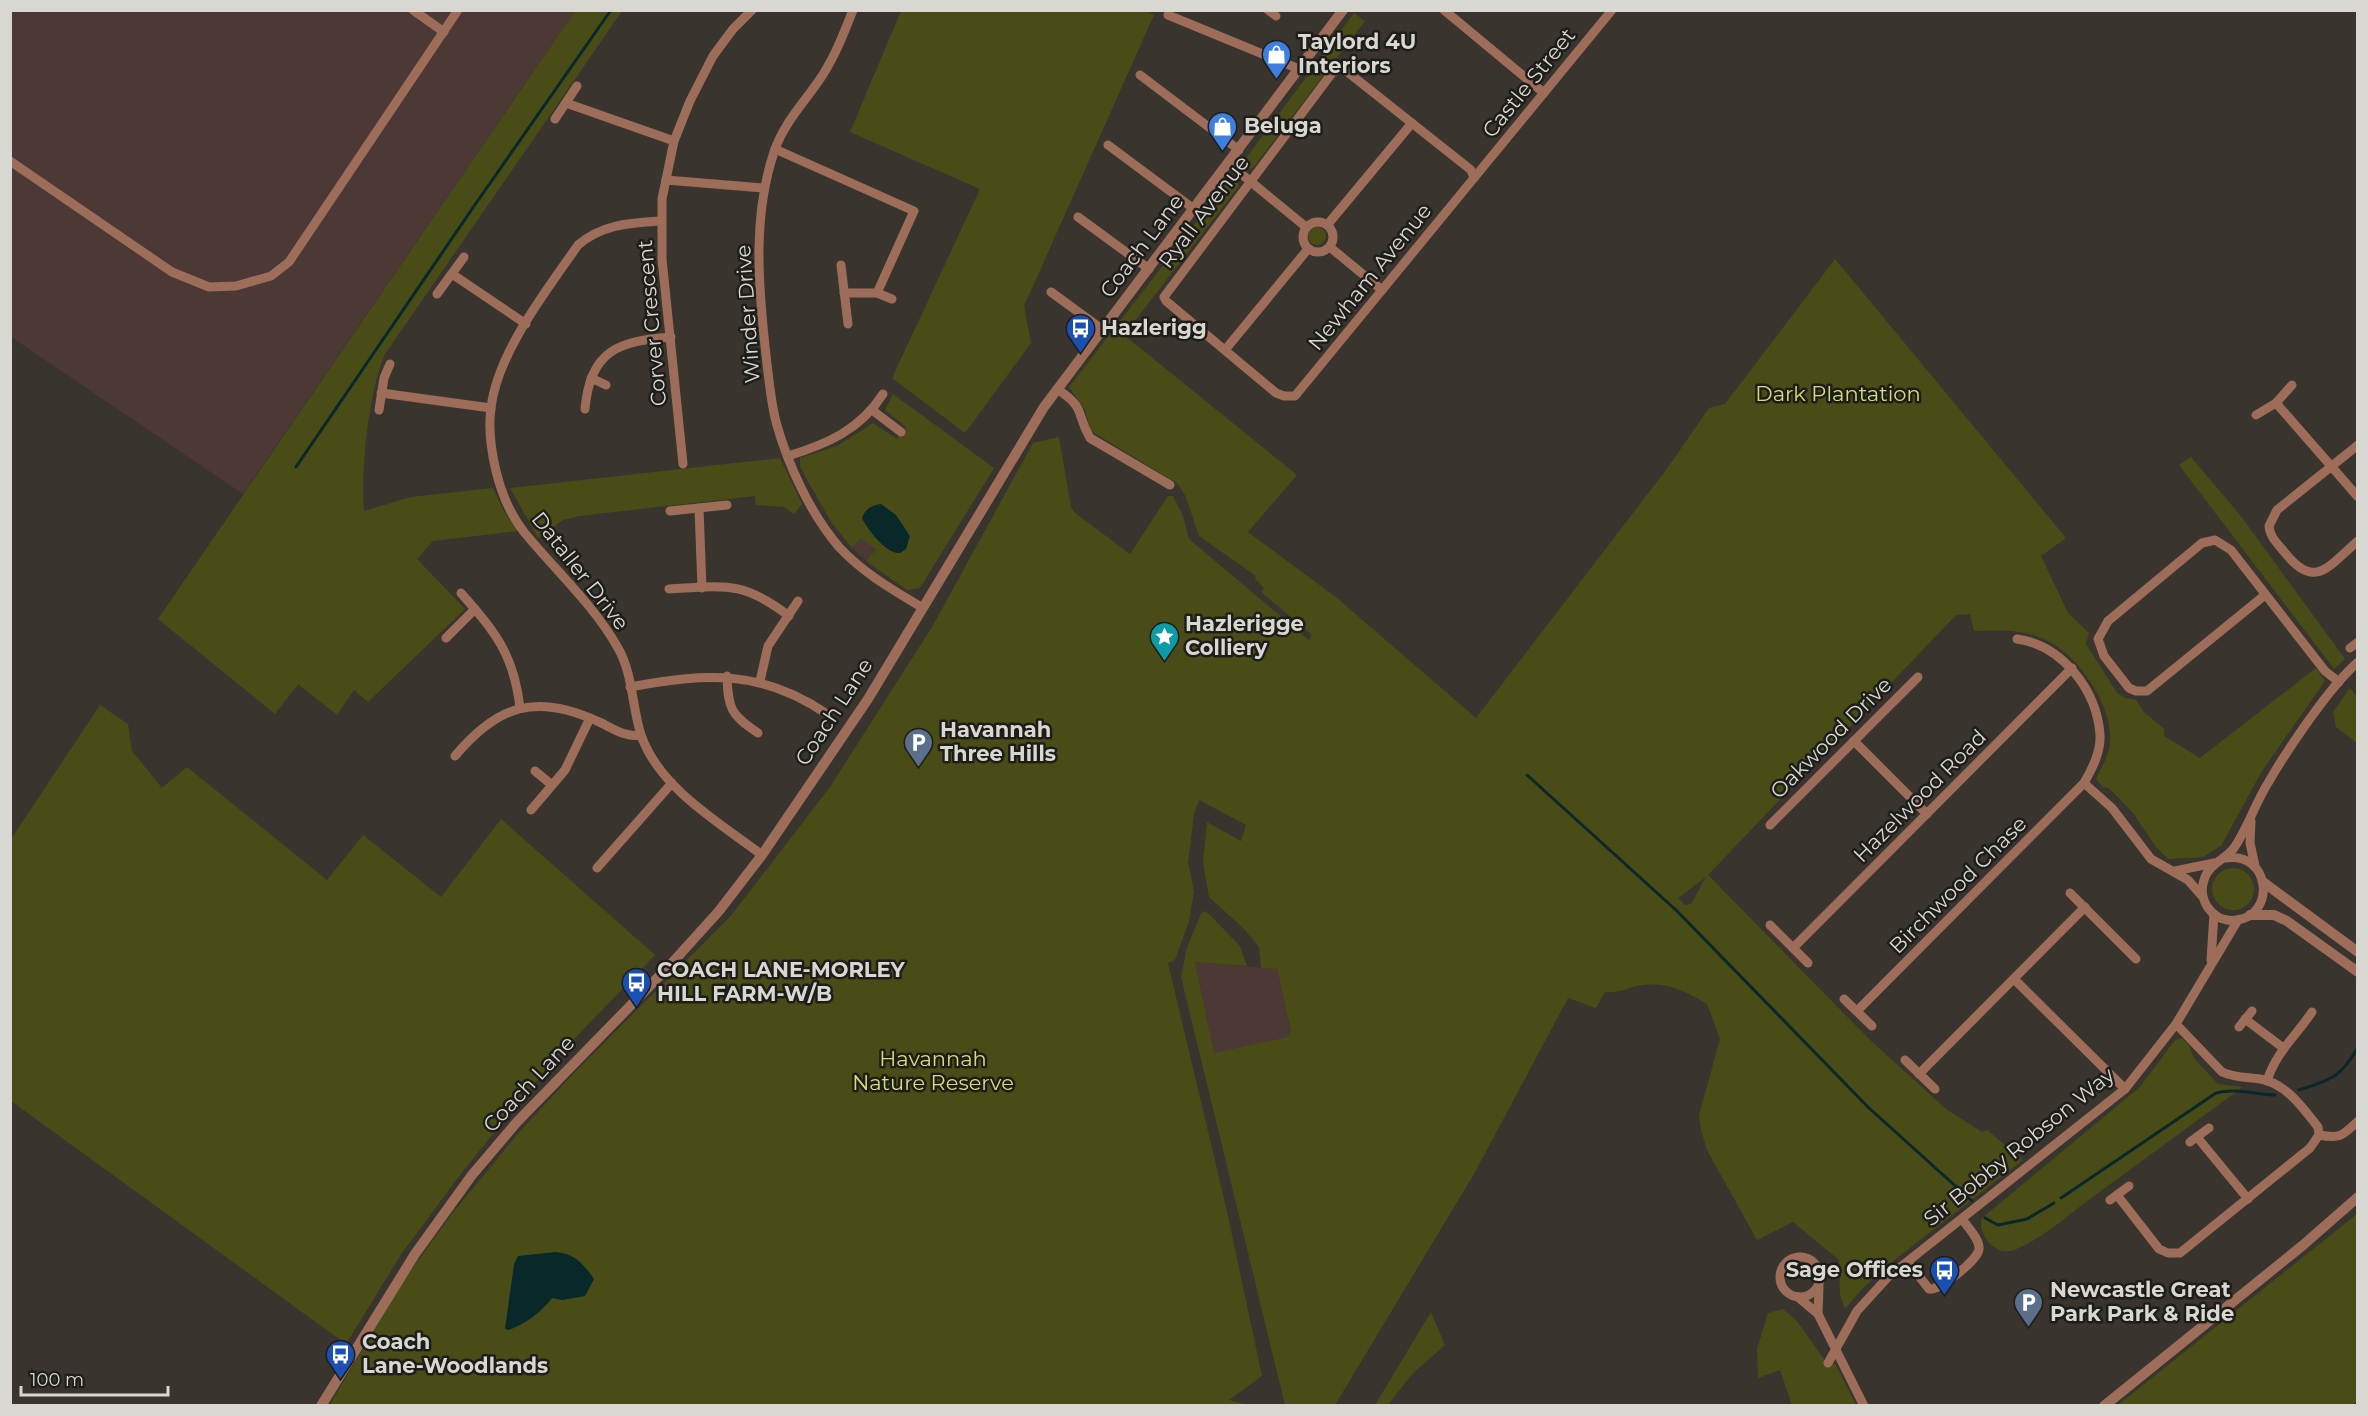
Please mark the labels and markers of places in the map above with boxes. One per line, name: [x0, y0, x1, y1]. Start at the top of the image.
place label: Taylord 4U Interiors: [1298, 29, 1416, 78]
shop icon: Taylord 4U Interiors: [1261, 38, 1293, 80]
shop icon: Beluga: [1207, 110, 1239, 152]
place label: Beluga: [1244, 113, 1322, 138]
bus stop icon: Hazlerigg: [1064, 312, 1096, 354]
place label: Hazlerigg: [1101, 315, 1207, 340]
place label: Hazlerigge Colliery: [1185, 611, 1304, 660]
place icon: Hazlerigge Colliery: [1148, 620, 1180, 662]
place label: Havannah Three Hills: [940, 717, 1056, 766]
parking icon: Havannah Three Hills: [903, 726, 935, 768]
place label: COACH LANE-MORLEY HILL FARM-W/B: [657, 957, 906, 1006]
bus stop icon: COACH LANE-MORLEY HILL FARM-W/B: [620, 966, 652, 1008]
bus stop icon: Sage Offices: [1928, 1254, 1960, 1296]
place label: Sage Offices: [1786, 1257, 1923, 1282]
place label: Newcastle Great Park Park & Ride: [2050, 1277, 2234, 1326]
parking icon: Newcastle Great Park Park & Ride: [2013, 1286, 2045, 1328]
place label: Coach Lane-Woodlands: [362, 1329, 548, 1378]
bus stop icon: Coach Lane-Woodlands: [325, 1338, 357, 1380]

